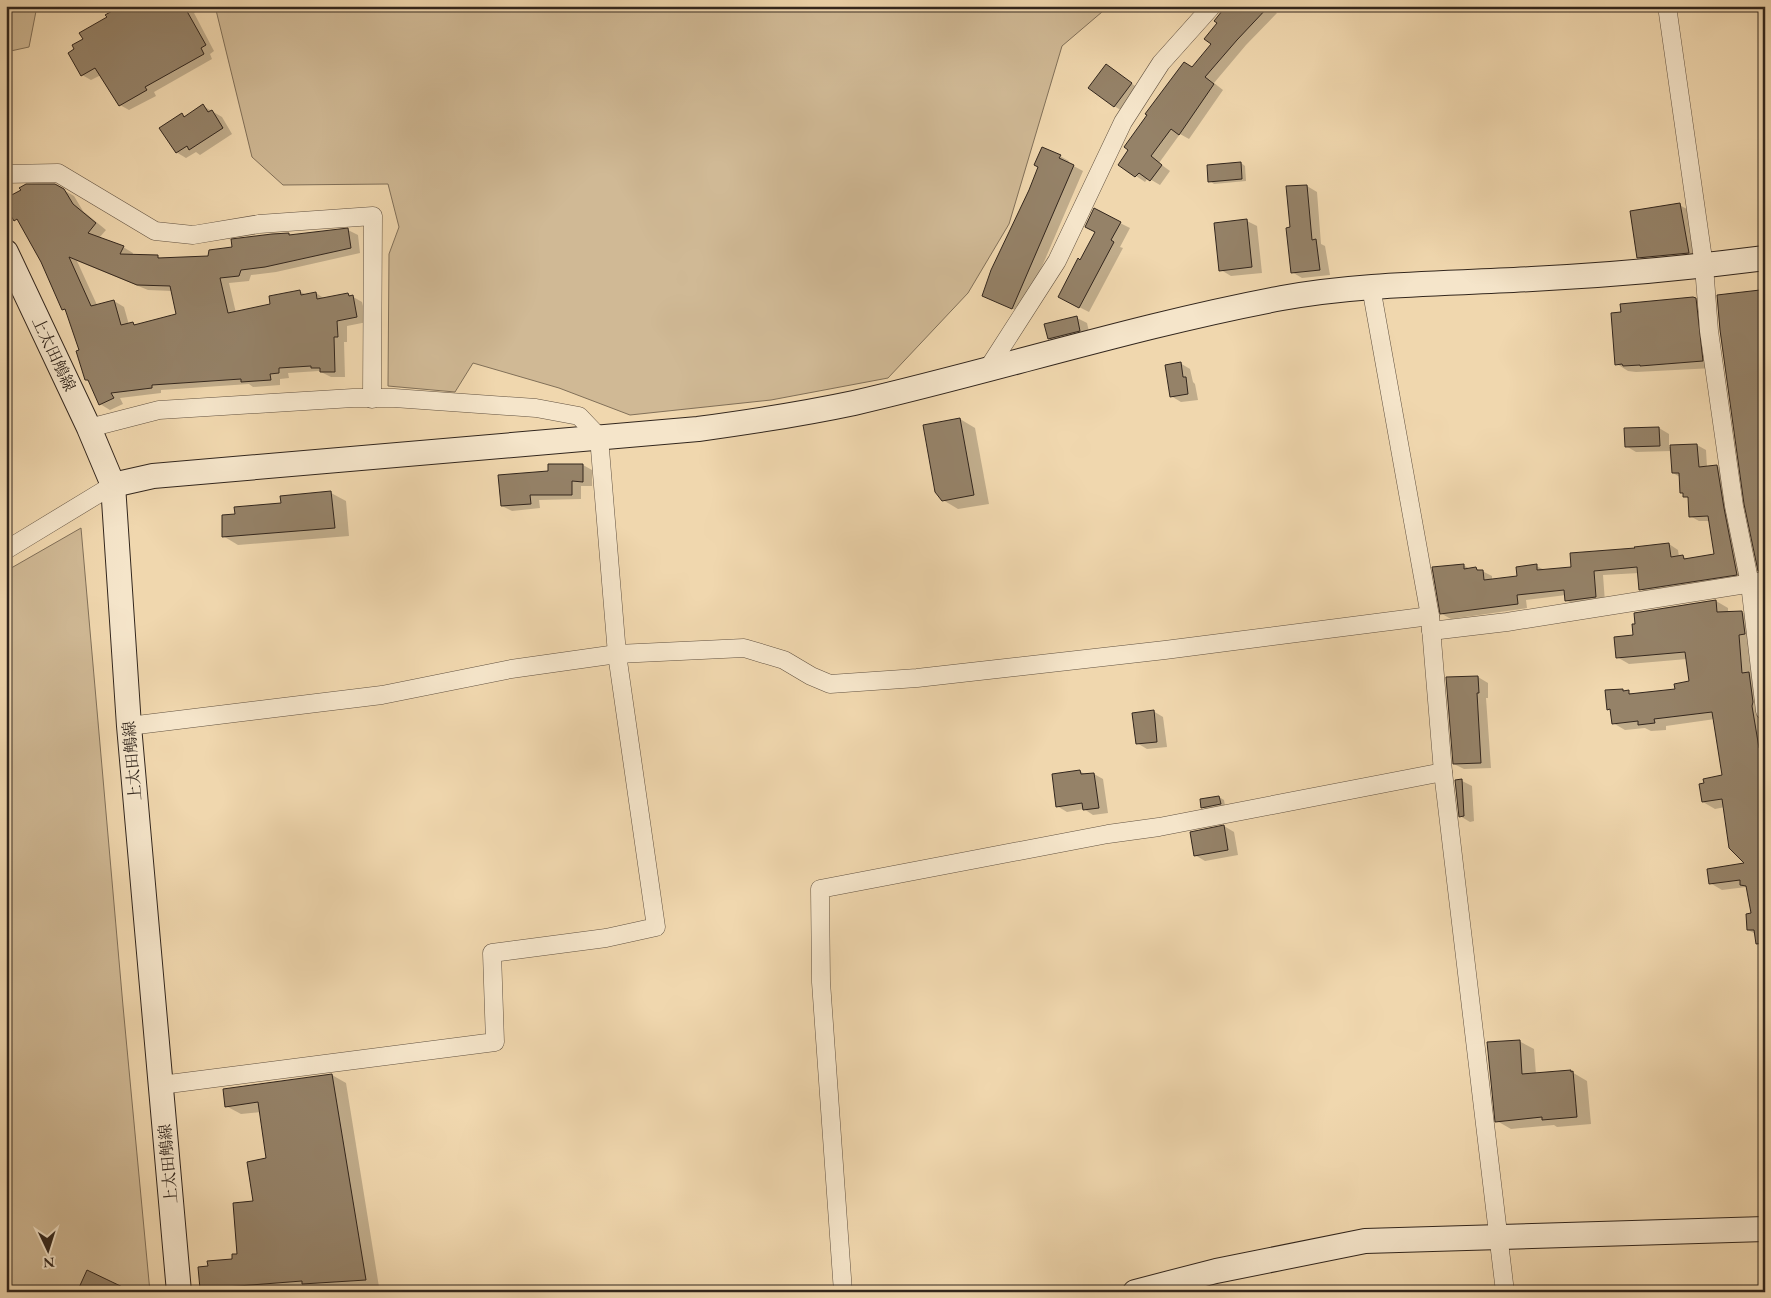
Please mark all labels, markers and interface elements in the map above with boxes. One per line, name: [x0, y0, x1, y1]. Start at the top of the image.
street label: 上太田鵤線: [28, 313, 80, 395]
street label: 上太田鵤線: [118, 720, 146, 802]
street label: 上太田鵤線: [154, 1123, 182, 1205]
north arrow: [22, 1226, 72, 1276]
text: N: [42, 1254, 55, 1272]

